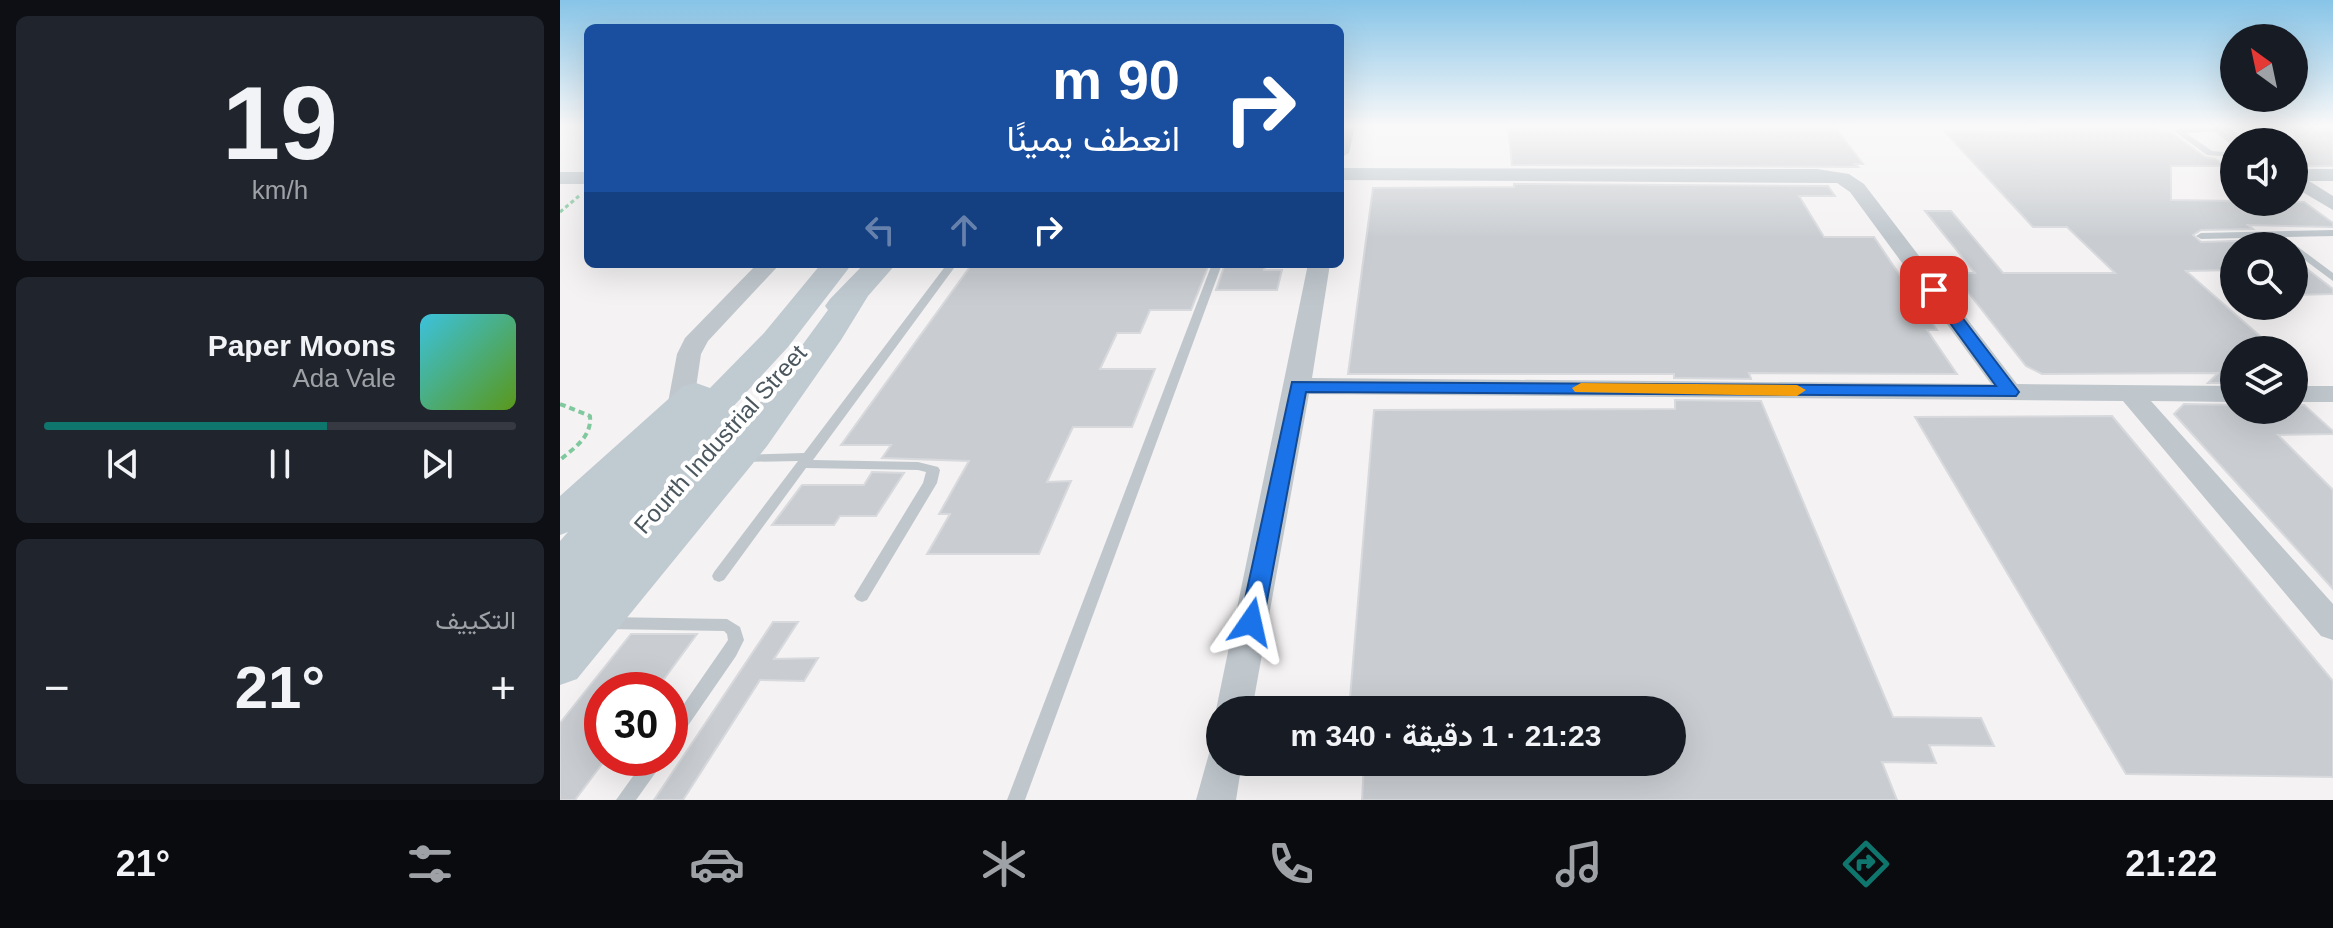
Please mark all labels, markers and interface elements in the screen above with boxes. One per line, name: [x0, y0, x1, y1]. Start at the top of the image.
north arrow: [2220, 24, 2308, 112]
map controls: [2220, 24, 2308, 424]
text: 90 m: [1052, 48, 1180, 111]
icon: right: [1208, 56, 1312, 160]
text: 19: [222, 65, 338, 181]
text: انعطف يمينًا: [1007, 118, 1180, 159]
button: sound: [2220, 128, 2308, 216]
text: km/h: [252, 175, 308, 205]
icon: left: [858, 208, 902, 252]
icon: ahead: [942, 208, 986, 252]
icon: right: [1026, 208, 1070, 252]
button: search: [2220, 232, 2308, 320]
pin: [1900, 256, 1968, 324]
icon: arrive: [1912, 268, 1956, 312]
text: Paper Moons: [208, 329, 396, 362]
button: layers: [2220, 336, 2308, 424]
street label: Fourth Industrial Street: [628, 339, 812, 539]
text: Ada Vale: [292, 363, 396, 393]
icon: previous: [101, 442, 145, 486]
icon: pause: [258, 442, 302, 486]
icon: next: [415, 442, 459, 486]
position arrow: [1209, 580, 1293, 664]
text: التكييف: [435, 605, 516, 635]
text: 21°: [235, 654, 325, 721]
text: −: [44, 663, 70, 712]
text: +: [490, 663, 516, 712]
speed limit sign: 30: [584, 672, 688, 776]
text: 21:23 · 1 دقيقة · 340 m: [1291, 719, 1601, 752]
icon: filters: [402, 836, 458, 892]
icon: car: [689, 836, 745, 892]
icon: climate: [976, 836, 1032, 892]
icon: phone: [1263, 836, 1319, 892]
icon: music: [1551, 836, 1607, 892]
icon: directions: [1838, 836, 1894, 892]
text: 21°: [116, 843, 170, 884]
text: 21:22: [2125, 843, 2217, 884]

